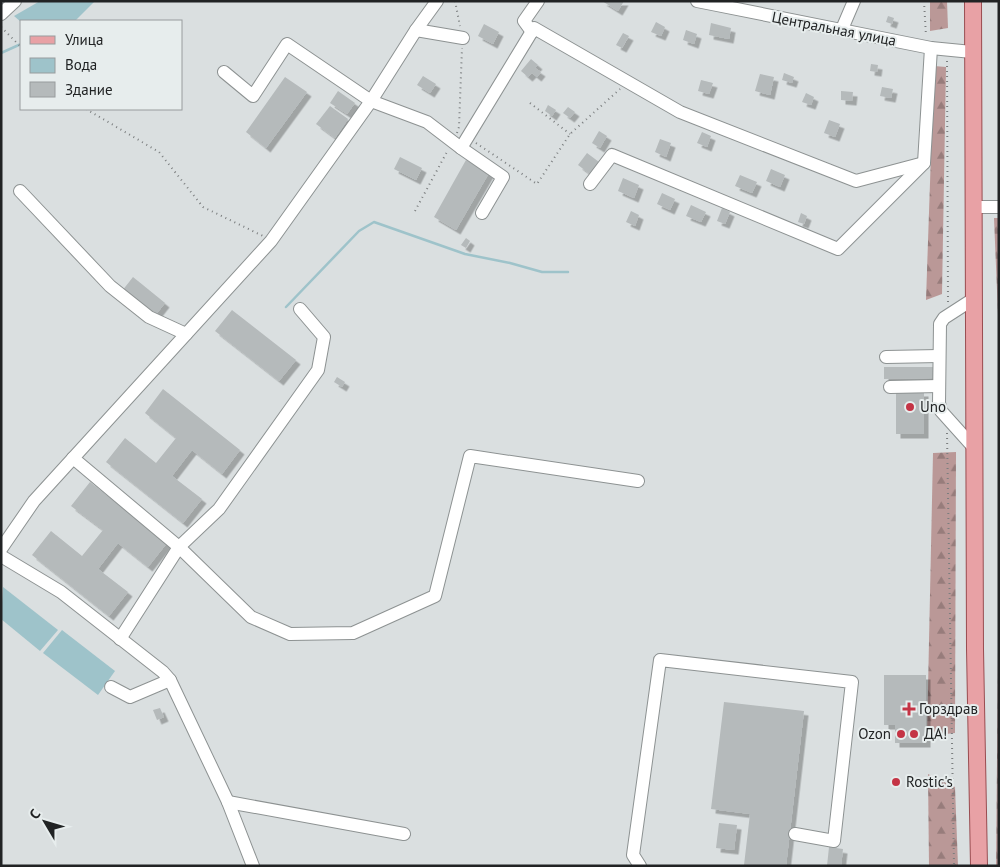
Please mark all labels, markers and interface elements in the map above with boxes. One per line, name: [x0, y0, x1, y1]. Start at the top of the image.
street label: Центральная улица: [770, 7, 898, 50]
legend: [20, 20, 182, 110]
text: Улица: [65, 30, 103, 49]
text: Вода: [65, 55, 97, 74]
text: Здание: [65, 80, 113, 99]
place label: Uno: [920, 397, 946, 416]
marker: Uno: [904, 401, 916, 413]
place label: Горздрав: [919, 699, 978, 718]
marker: Горздрав: [903, 703, 915, 715]
place label: Ozon: [858, 724, 891, 743]
place label: ДА!: [924, 724, 947, 743]
marker: Ozon: [895, 728, 907, 740]
marker: ДА!: [908, 728, 920, 740]
place label: Rostic's: [906, 772, 953, 791]
marker: Rostic's: [890, 776, 902, 788]
north arrow: [20, 797, 70, 847]
text: С: [25, 805, 44, 823]

